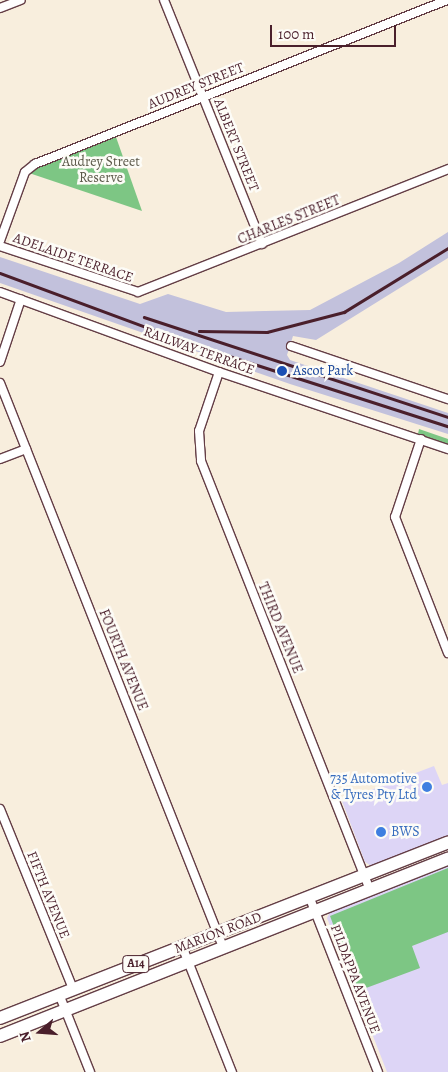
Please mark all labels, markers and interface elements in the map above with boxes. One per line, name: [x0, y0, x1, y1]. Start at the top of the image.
scale bar: [273, 15, 399, 47]
text: 100 m: [278, 24, 315, 44]
street label: AUDREY STREET: [146, 59, 246, 113]
street label: ALBERT STREET: [210, 96, 262, 194]
park label: Audrey Street Reserve: [62, 154, 140, 186]
street label: CHARLES STREET: [235, 192, 343, 248]
street label: ADELAIDE TERRACE: [11, 230, 135, 286]
street label: RAILWAY TERRACE: [141, 323, 257, 379]
place label: Ascot Park: [293, 363, 353, 379]
marker: Ascot Park: [275, 364, 289, 378]
street label: THIRD AVENUE: [254, 580, 306, 676]
street label: FOURTH AVENUE: [95, 607, 151, 713]
place label: 735 Automotive & Tyres Pty Ltd: [330, 771, 417, 804]
marker: 735 Automotive & Tyres Pty Ltd: [421, 781, 433, 793]
place label: BWS: [391, 824, 420, 840]
marker: BWS: [375, 826, 387, 838]
street label: FIFTH AVENUE: [23, 849, 73, 941]
street label: MARION ROAD: [172, 909, 264, 957]
street label: PILDAPPA AVENUE: [326, 922, 384, 1036]
road number: A14: [122, 954, 150, 974]
north arrow: [15, 1007, 65, 1057]
text: N: [15, 1029, 36, 1045]

